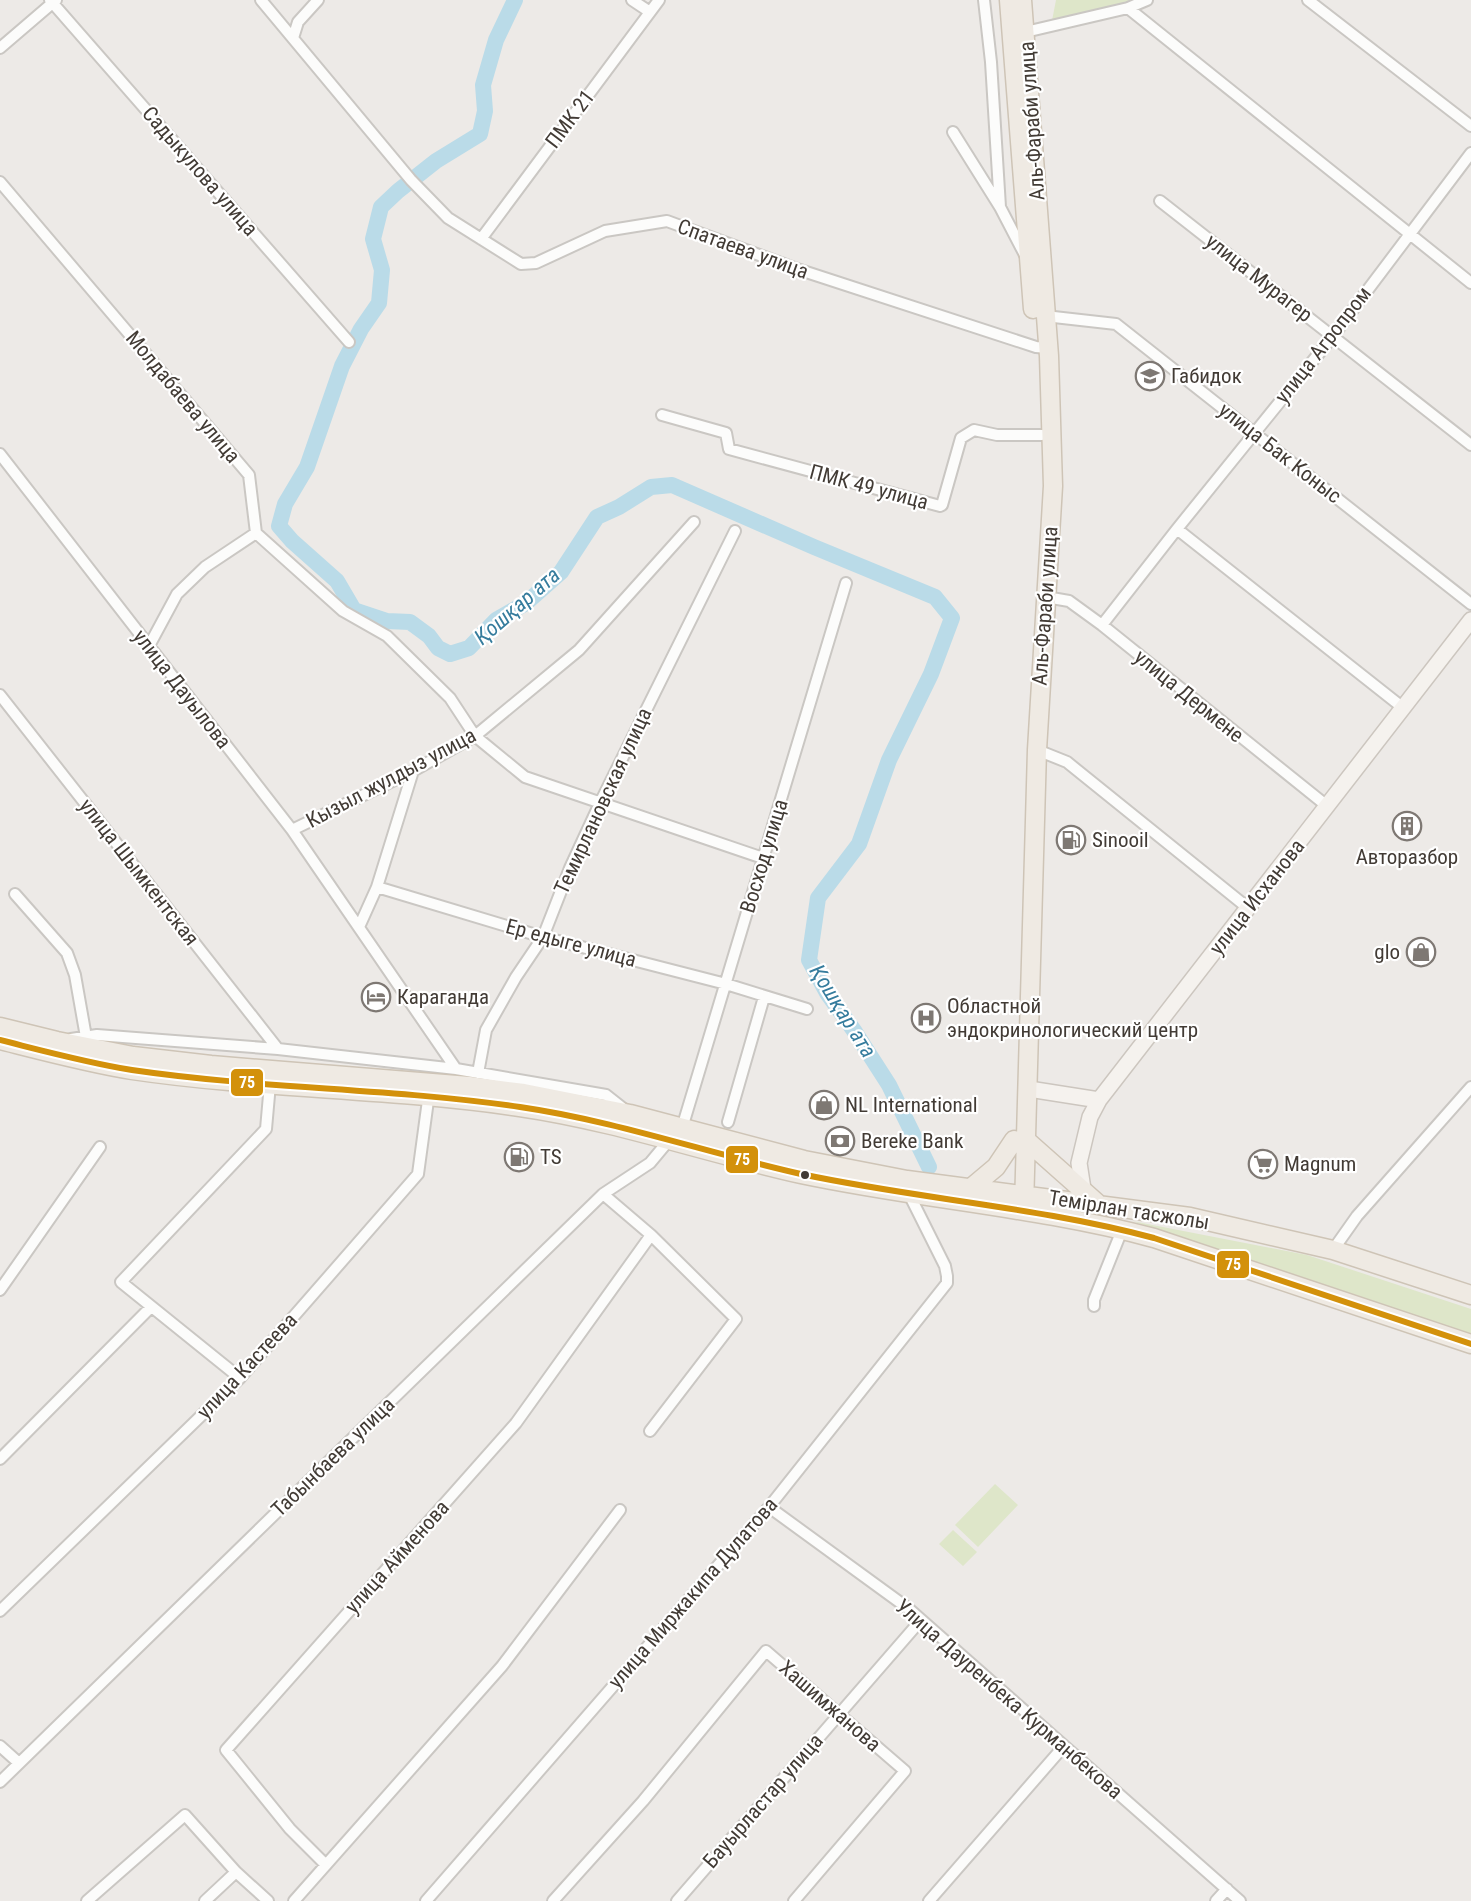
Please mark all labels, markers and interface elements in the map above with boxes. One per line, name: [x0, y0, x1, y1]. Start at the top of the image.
street label: Аль-Фараби улица: [1014, 41, 1050, 201]
street label: ПМК 21: [540, 85, 600, 153]
street label: Садыкулова улица: [137, 101, 263, 241]
street label: Спатаева улица: [674, 214, 812, 284]
street label: улица Мурагер: [1201, 229, 1317, 327]
street label: улица Агропром: [1270, 282, 1376, 408]
street label: Молдабаева улица: [121, 326, 245, 468]
school or university icon: Габидок: [1134, 360, 1166, 392]
place label: Габидок: [1171, 364, 1242, 388]
street label: улица Бак Коныс: [1214, 398, 1346, 508]
street label: ПМК 49 улица: [807, 460, 931, 514]
street label: Аль-Фараби улица: [1027, 526, 1063, 686]
water label: Қошқар ата: [469, 562, 565, 650]
street label: улица Дауылова: [128, 625, 236, 753]
street label: улица Дермене: [1130, 645, 1249, 747]
street label: Темирлановская улица: [549, 704, 657, 898]
street label: Кызыл жулдыз улица: [302, 723, 480, 833]
street label: улица Шымкентская: [74, 794, 204, 950]
street label: Восход улица: [735, 796, 793, 916]
building icon: Авторазбор: [1391, 810, 1423, 842]
fuel station icon: Sinooil: [1055, 824, 1087, 856]
place label: Sinooil: [1092, 828, 1149, 852]
street label: улица Исханова: [1205, 835, 1309, 959]
place label: Авторазбор: [1356, 845, 1458, 869]
street label: Ер едыге улица: [503, 914, 639, 972]
shop icon: glo: [1405, 936, 1437, 968]
place label: glo: [1374, 940, 1400, 964]
water label: Қошқар ата: [805, 960, 881, 1062]
hotel icon: Караганда: [360, 981, 392, 1013]
place label: Караганда: [397, 985, 489, 1009]
place label: Областной эндокринологический центр: [947, 994, 1198, 1042]
hospital icon: Областной эндокринологический центр: [910, 1002, 942, 1034]
line badge: 75: [230, 1068, 264, 1097]
text: 75: [239, 1073, 255, 1092]
shop icon: NL International: [808, 1089, 840, 1121]
place label: NL International: [845, 1093, 978, 1117]
bank icon: Bereke Bank: [824, 1125, 856, 1157]
place label: Bereke Bank: [861, 1129, 964, 1153]
fuel station icon: TS: [503, 1141, 535, 1173]
place label: TS: [540, 1145, 562, 1169]
line badge: 75: [725, 1145, 759, 1174]
supermarket icon: Magnum: [1247, 1148, 1279, 1180]
text: 75: [734, 1150, 750, 1169]
place label: Magnum: [1284, 1152, 1356, 1176]
unlabelled marker: [799, 1169, 811, 1181]
street label: Темірлан тасжолы: [1047, 1185, 1211, 1235]
line badge: 75: [1216, 1250, 1250, 1279]
text: 75: [1225, 1255, 1241, 1274]
street label: улица Кастеева: [192, 1308, 302, 1424]
street label: Табынбаева улица: [267, 1392, 399, 1522]
street label: улица Миржакипа Дулатова: [604, 1493, 782, 1693]
street label: улица Айменова: [340, 1496, 454, 1618]
street label: Улица Дауренбека Курманбекова: [891, 1594, 1127, 1804]
street label: Хашимжанова: [774, 1655, 886, 1757]
street label: Бауырластар улица: [698, 1729, 828, 1873]

